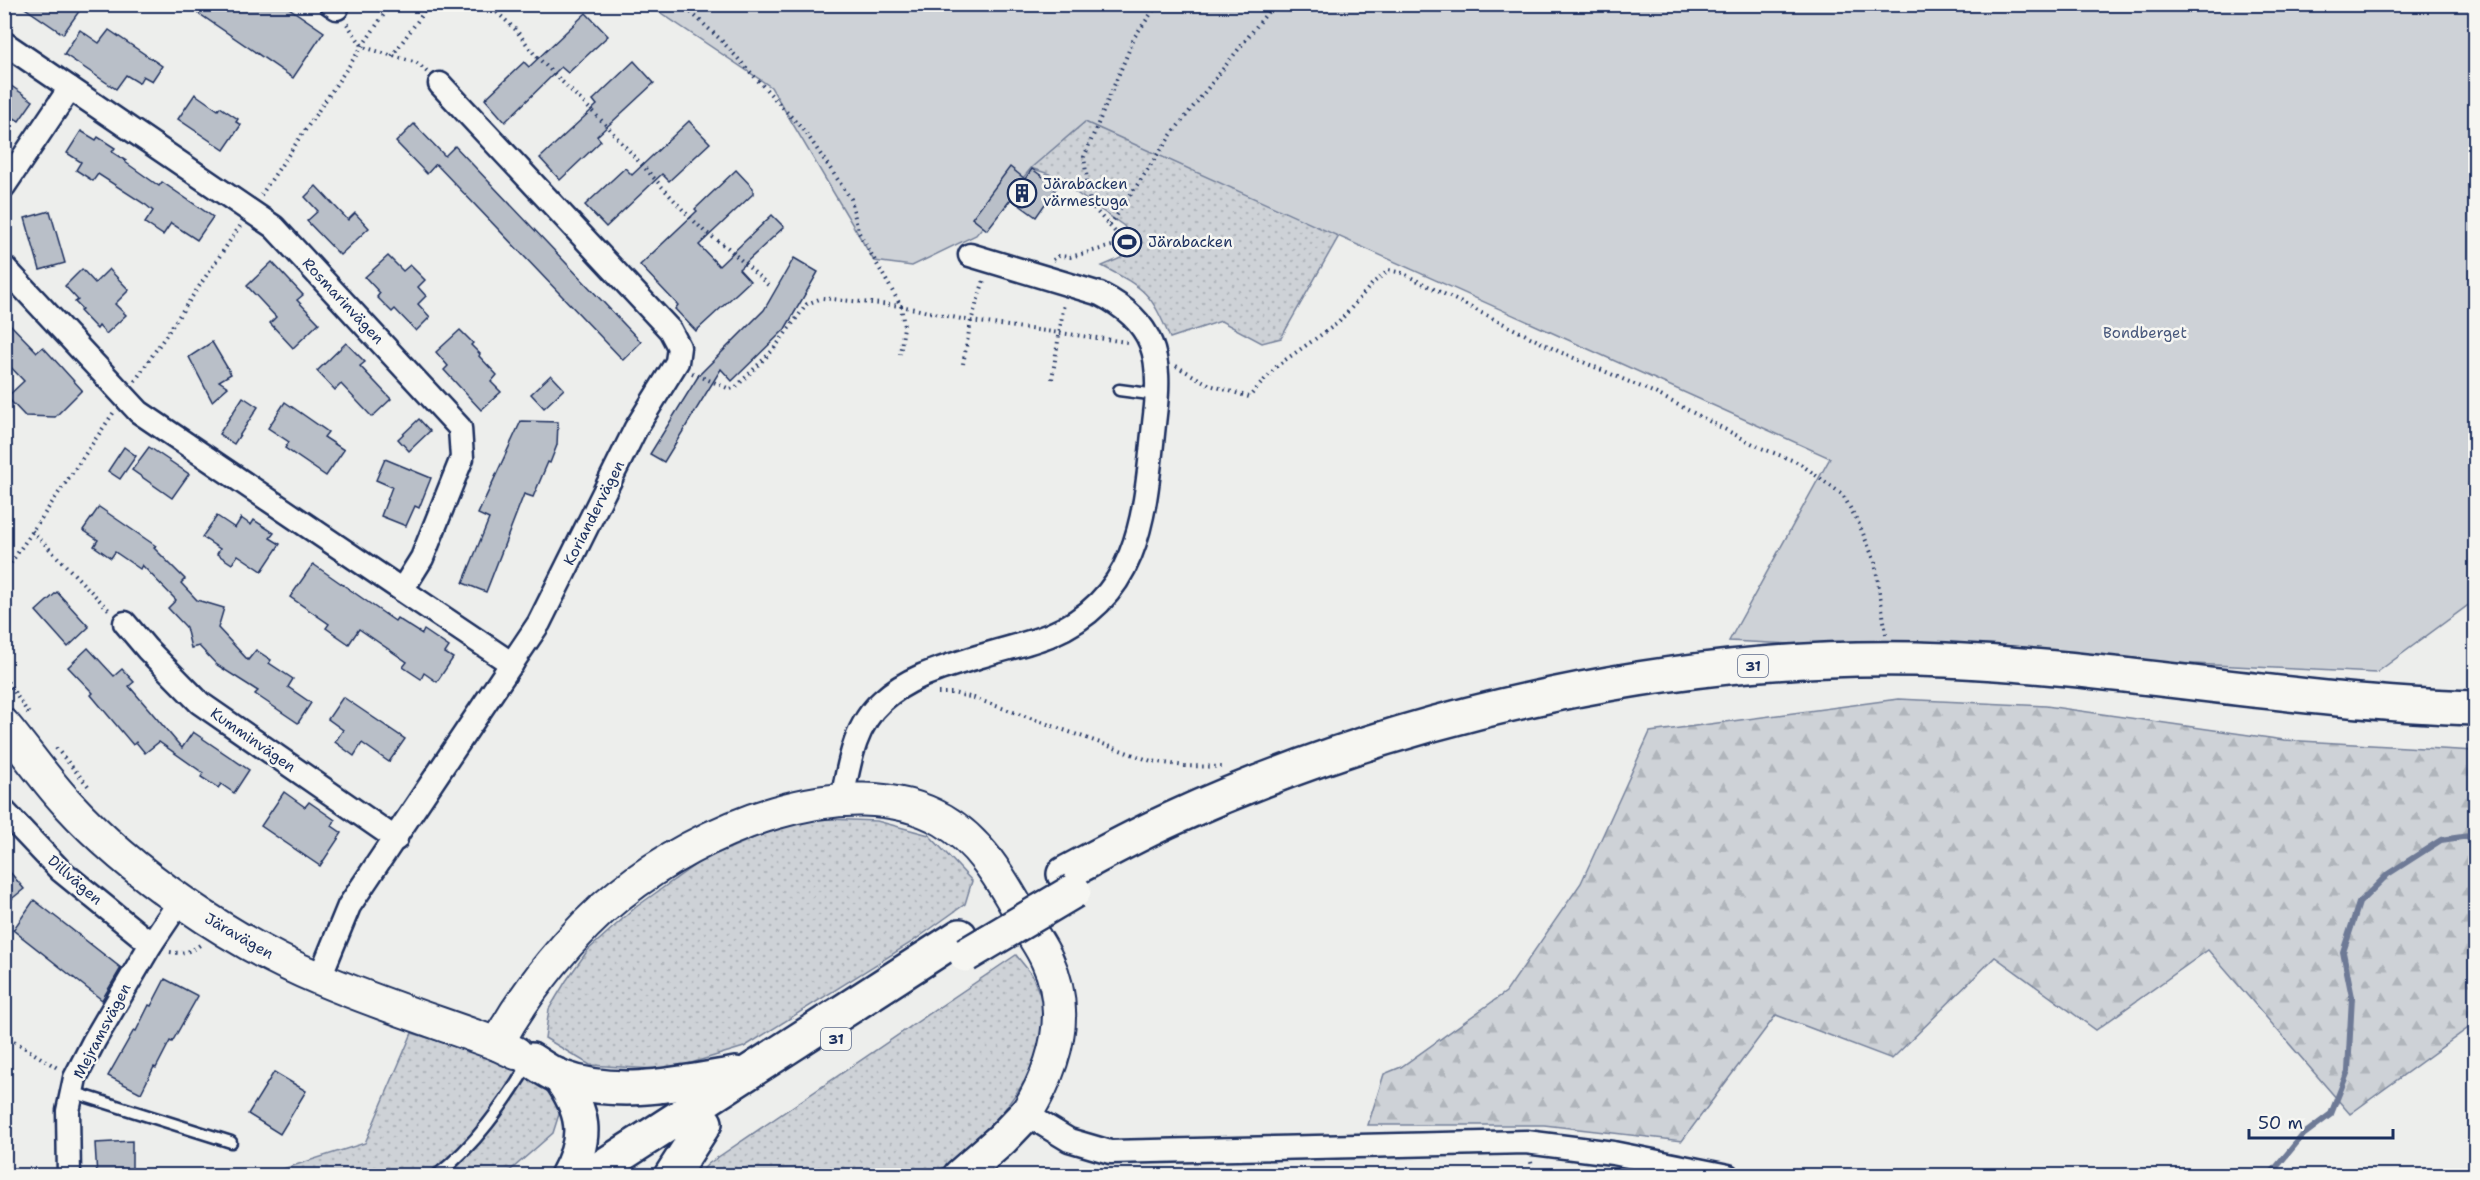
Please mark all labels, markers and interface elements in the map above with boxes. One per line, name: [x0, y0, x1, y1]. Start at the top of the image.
place label: Järabacken värmestuga: [1043, 174, 1129, 211]
building icon: Järabacken värmestuga: [1006, 177, 1038, 209]
sports icon: Järabacken: [1111, 226, 1143, 258]
place label: Järabacken: [1148, 232, 1232, 252]
street label: Rosmarinvägen: [298, 254, 388, 348]
park label: Bondberget: [2103, 323, 2187, 343]
street label: Koriandervägen: [559, 457, 629, 569]
road number: 31: [1738, 655, 1768, 677]
street label: Kumminvägen: [206, 703, 300, 777]
street label: Dillvägen: [43, 851, 107, 909]
street label: Järavägen: [201, 908, 277, 964]
street label: Mejramsvägen: [68, 980, 136, 1082]
road number: 31: [821, 1028, 851, 1050]
scale bar: [2249, 1102, 2393, 1140]
text: 50 m: [2258, 1111, 2303, 1135]

